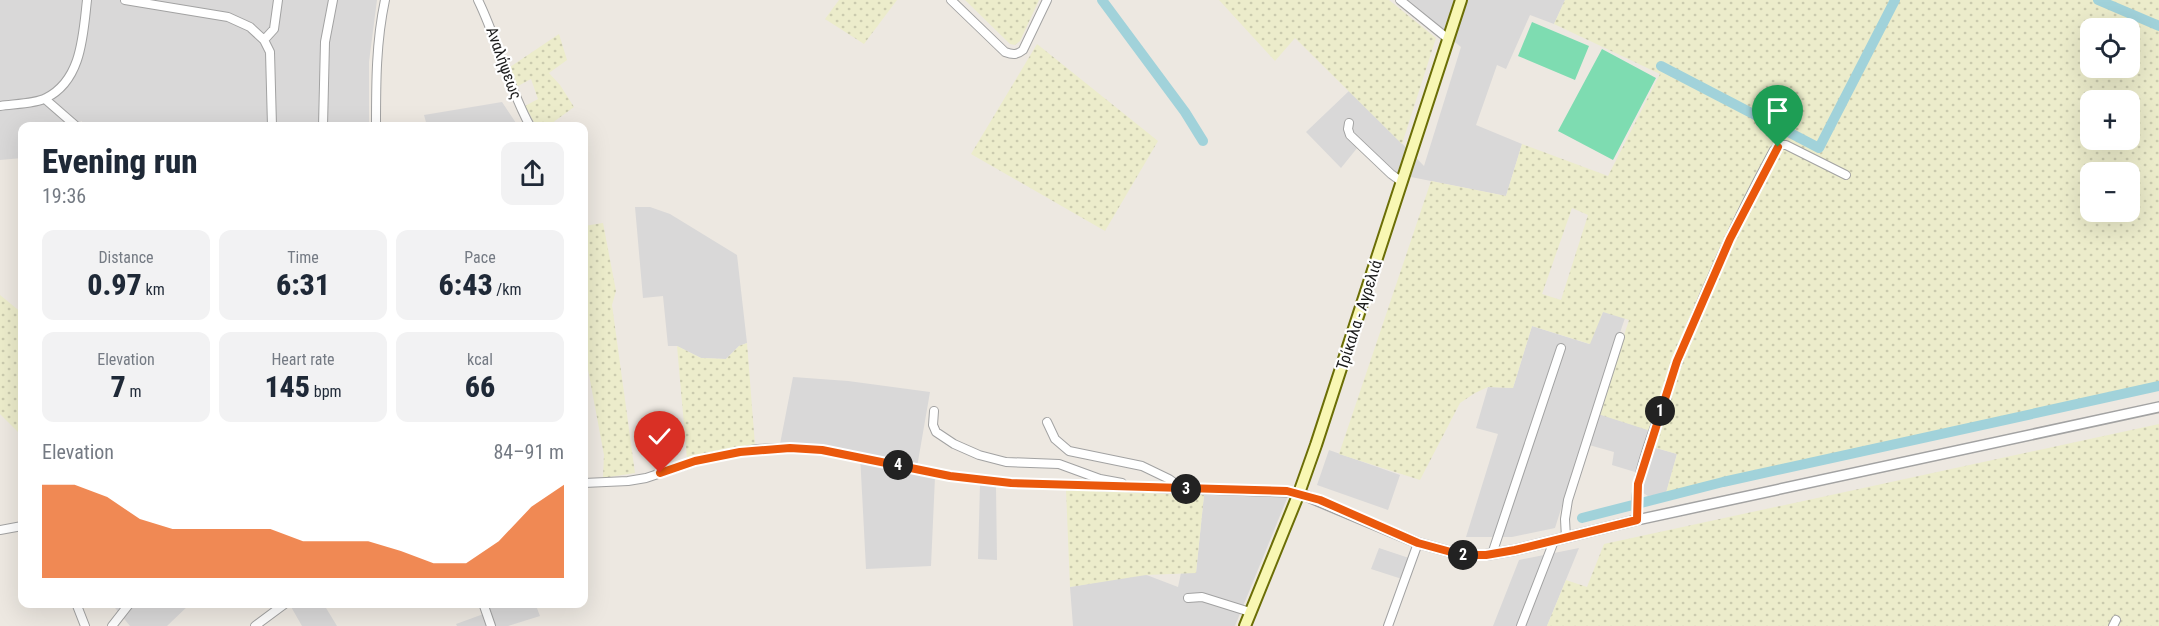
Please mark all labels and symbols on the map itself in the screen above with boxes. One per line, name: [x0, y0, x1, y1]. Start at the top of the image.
street label: Αναλήψεως: [482, 24, 526, 102]
pin: [1752, 85, 1803, 147]
street label: Τρίκαλα - Αγρελιά: [1332, 258, 1386, 372]
pin: 1: [1645, 396, 1675, 426]
pin: [634, 411, 685, 473]
pin: 4: [883, 450, 913, 480]
pin: 3: [1171, 474, 1201, 504]
pin: 2: [1448, 540, 1478, 570]

